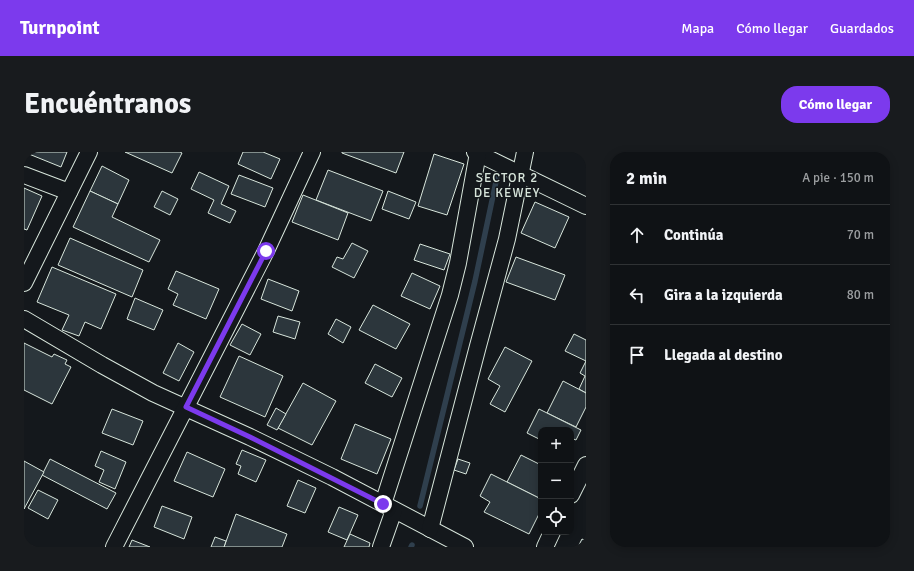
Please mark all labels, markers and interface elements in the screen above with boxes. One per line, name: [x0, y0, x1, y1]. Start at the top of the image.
text: Turnpoint: [20, 16, 100, 40]
text: Mapa: [681, 20, 714, 37]
text: Cómo llegar: [736, 20, 808, 37]
text: Guardados: [830, 20, 894, 37]
button: Cómo llegar: [781, 86, 890, 123]
text: Encuéntranos: [24, 87, 191, 121]
text: 2 min: [626, 168, 667, 189]
district label: SECTOR 2 DE KEWEY: [474, 170, 540, 201]
text: A pie · 150 m: [802, 170, 874, 186]
icon: ahead: [626, 224, 648, 246]
text: Continúa: [664, 226, 723, 244]
text: 70 m: [847, 227, 874, 243]
route start: [257, 242, 275, 260]
icon: left: [626, 284, 648, 306]
text: Gira a la izquierda: [664, 286, 783, 304]
text: 80 m: [847, 287, 874, 303]
icon: arrive: [626, 344, 648, 366]
text: Llegada al destino: [664, 346, 783, 364]
map controls: [538, 427, 574, 535]
button: +: [538, 427, 574, 463]
button: −: [538, 463, 574, 499]
route end: [374, 495, 392, 513]
button: locate: [538, 499, 574, 535]

